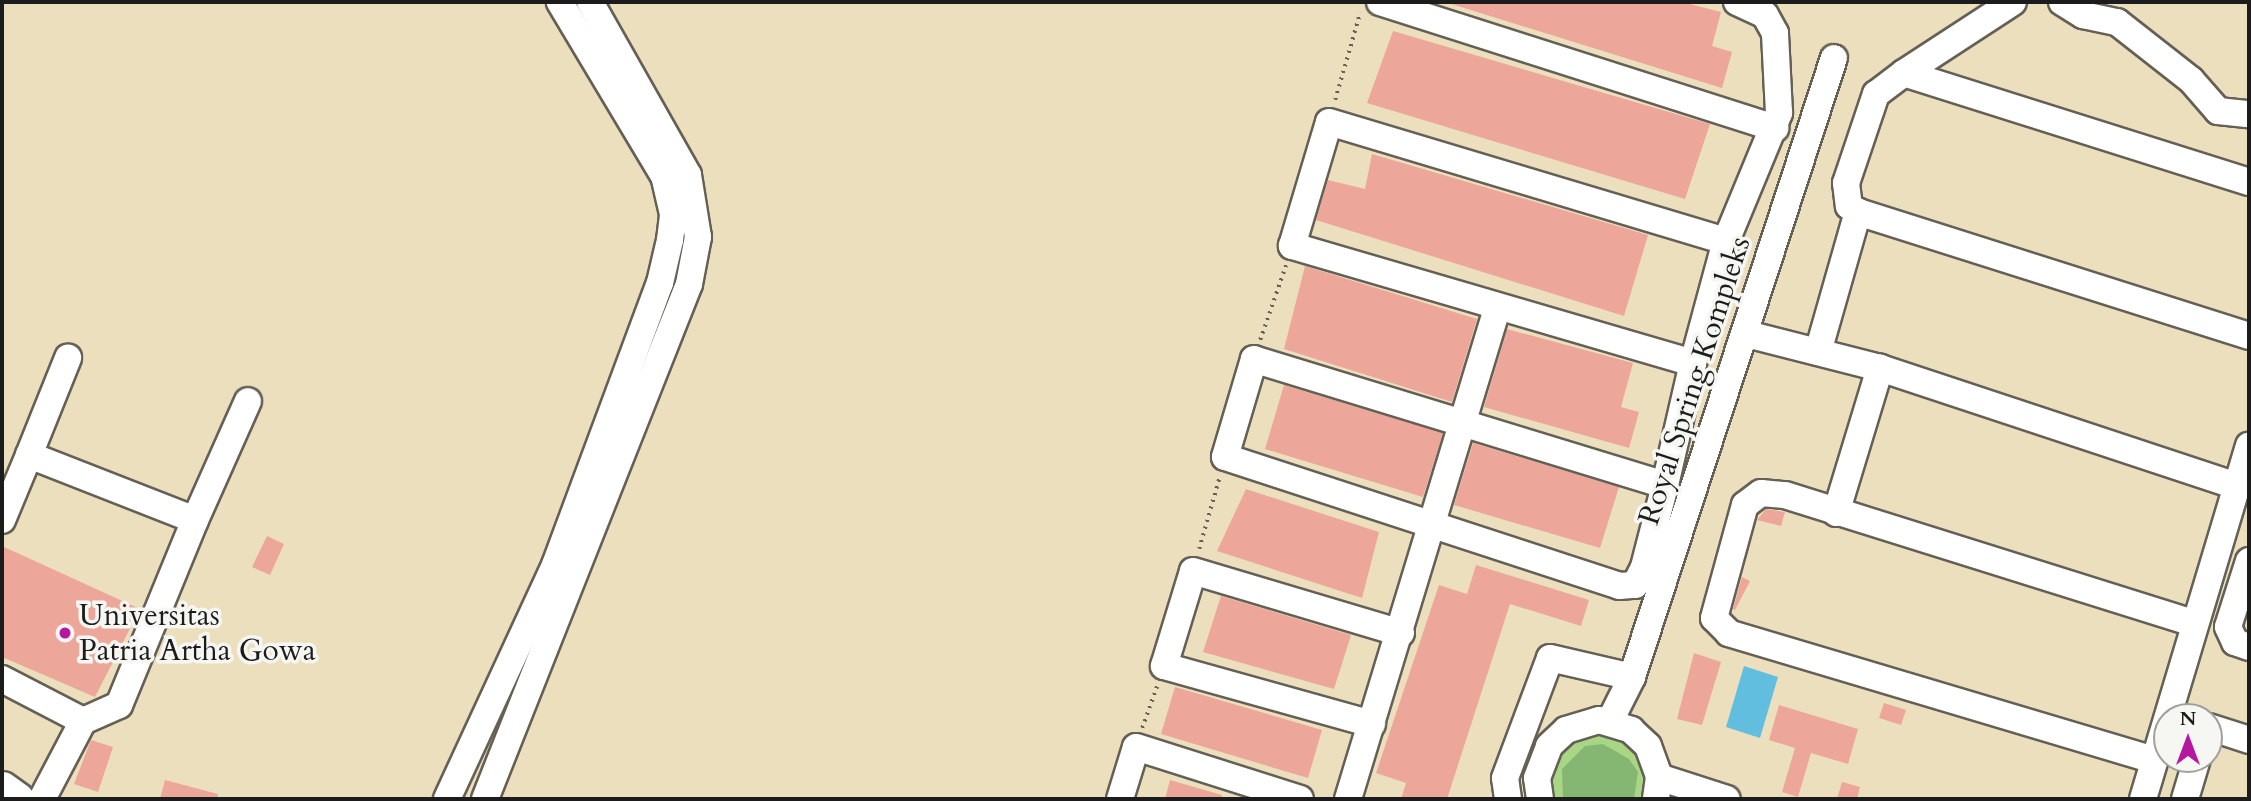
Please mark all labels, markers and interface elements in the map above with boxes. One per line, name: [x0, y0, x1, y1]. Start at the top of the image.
street label: Royal Spring Kompleks: [1631, 232, 1759, 530]
place label: Universitas Patria Artha Gowa: [79, 598, 316, 668]
marker: Universitas Patria Artha Gowa: [57, 625, 73, 641]
north arrow: [2153, 703, 2223, 773]
text: N: [2180, 706, 2196, 732]

